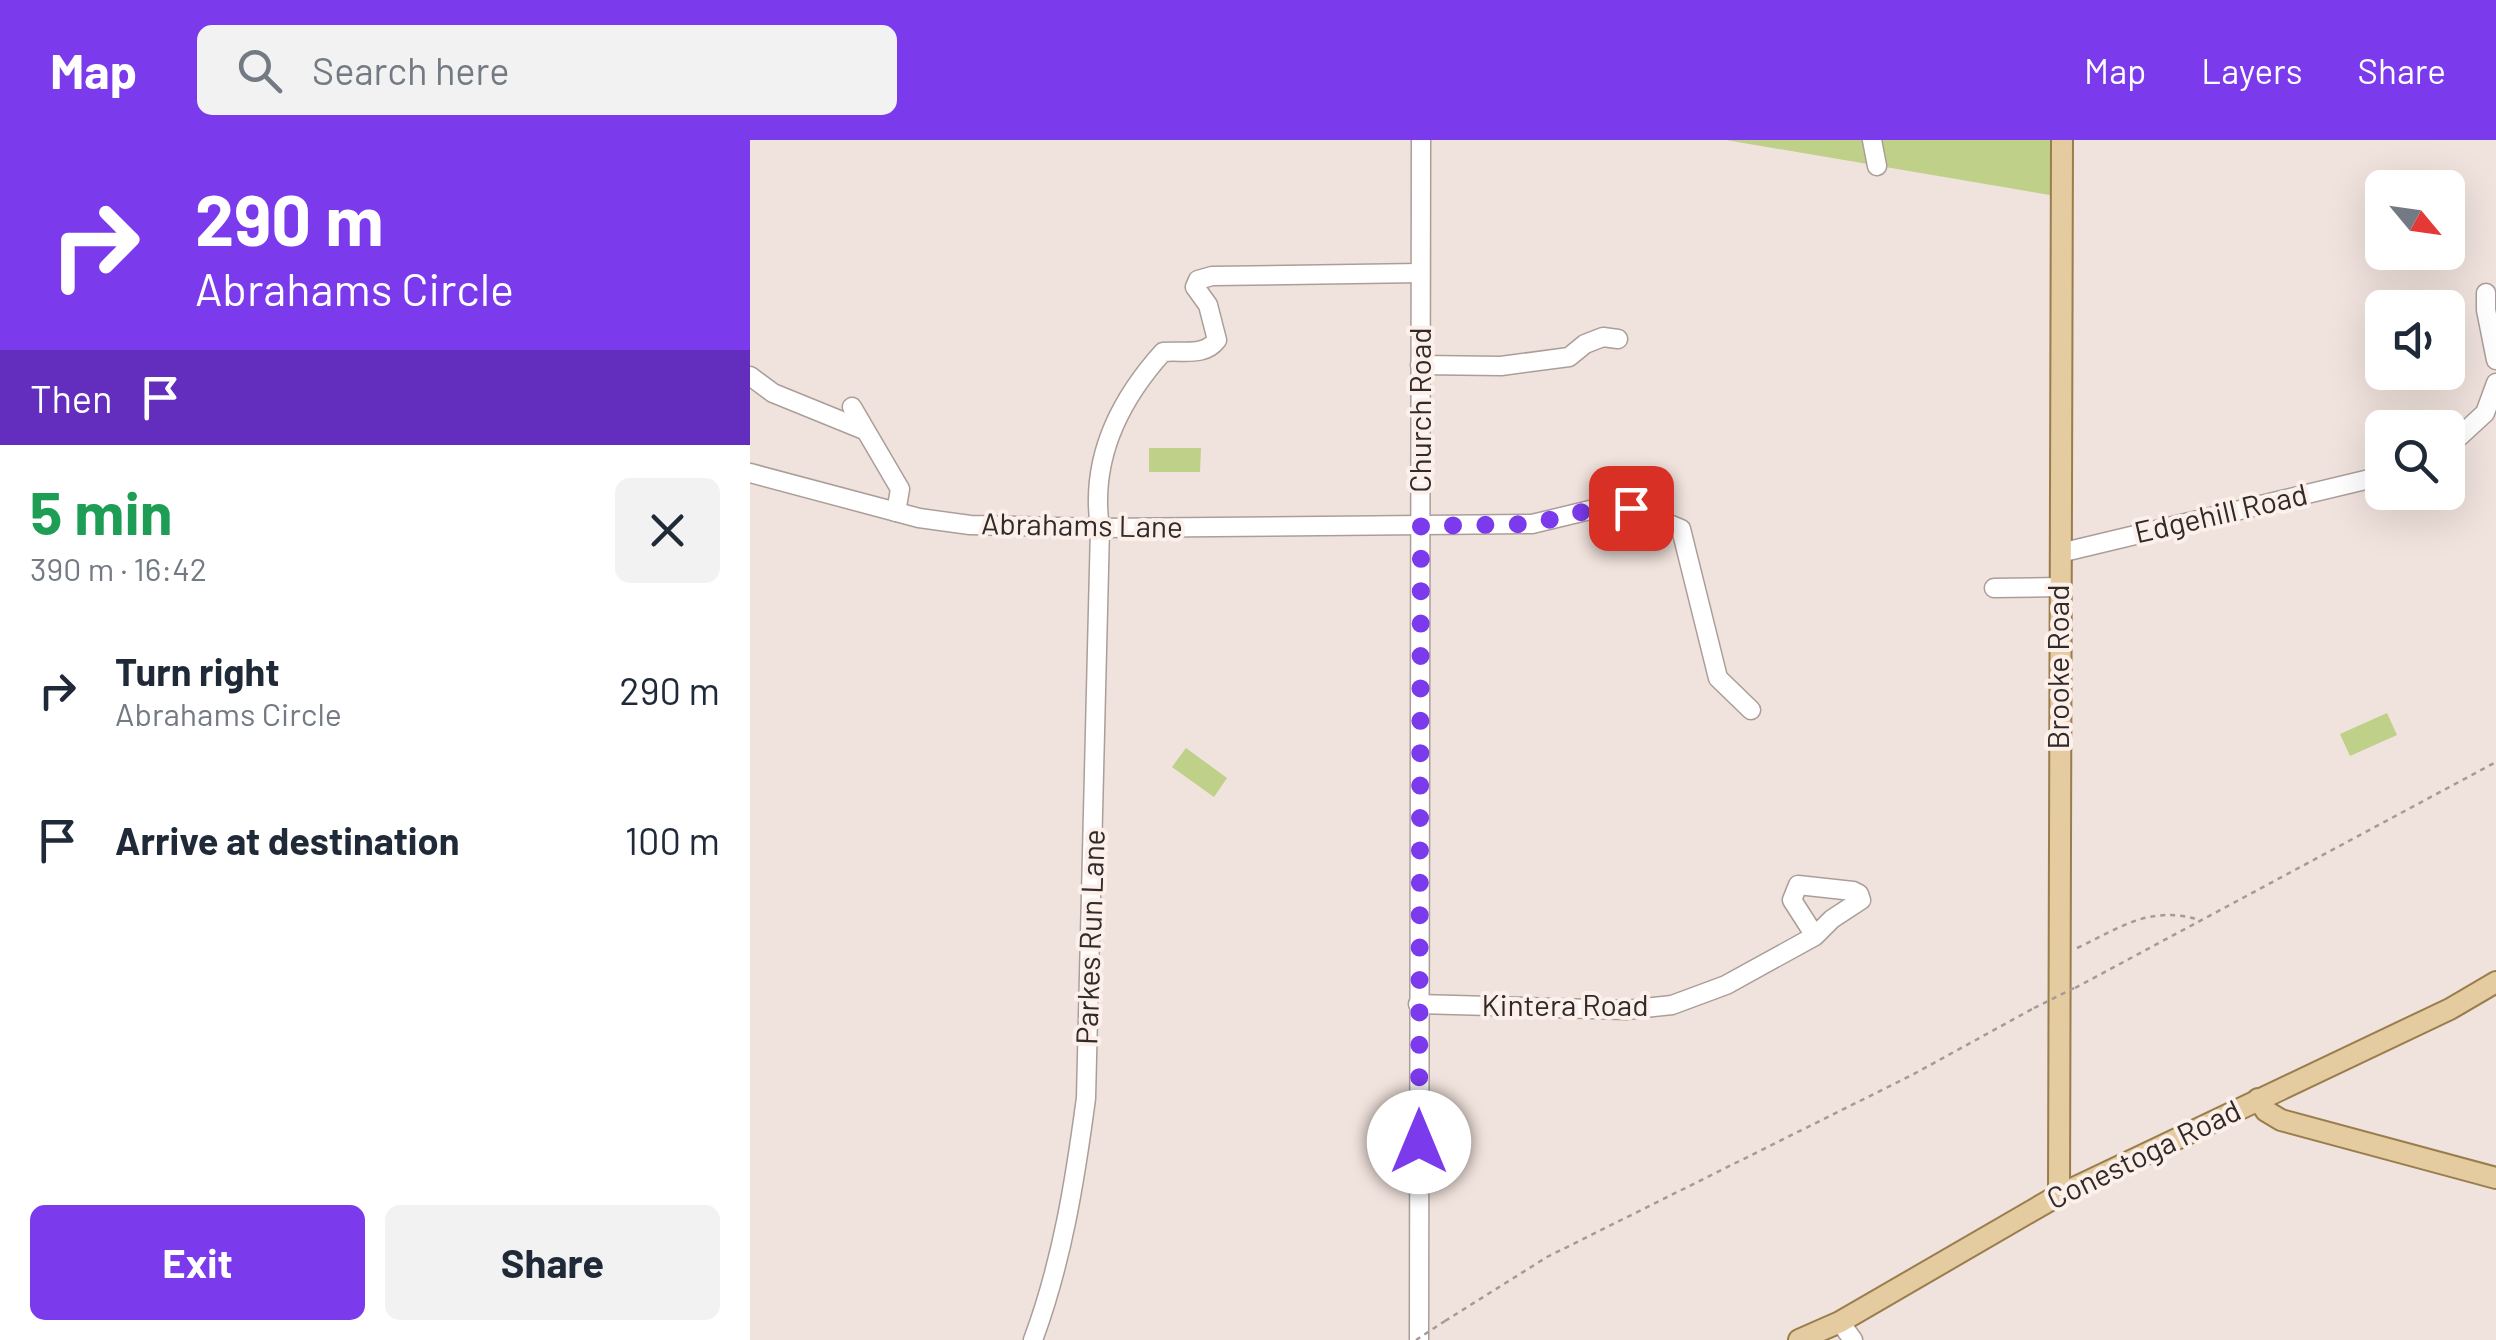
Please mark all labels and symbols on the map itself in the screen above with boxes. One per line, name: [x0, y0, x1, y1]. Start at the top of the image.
north arrow: [2365, 170, 2465, 270]
street label: Church Road: [1401, 327, 1437, 493]
pin: [1589, 466, 1674, 551]
street label: Edgehill Road: [2130, 475, 2311, 549]
street label: Abrahams Lane: [981, 504, 1183, 544]
street label: Brooke Road: [2039, 584, 2075, 750]
street label: Parkes Run Lane: [1067, 829, 1111, 1045]
street label: Kintera Road: [1481, 986, 1649, 1022]
position arrow: [1367, 1090, 1471, 1194]
street label: Conestoga Road: [2040, 1091, 2246, 1216]

